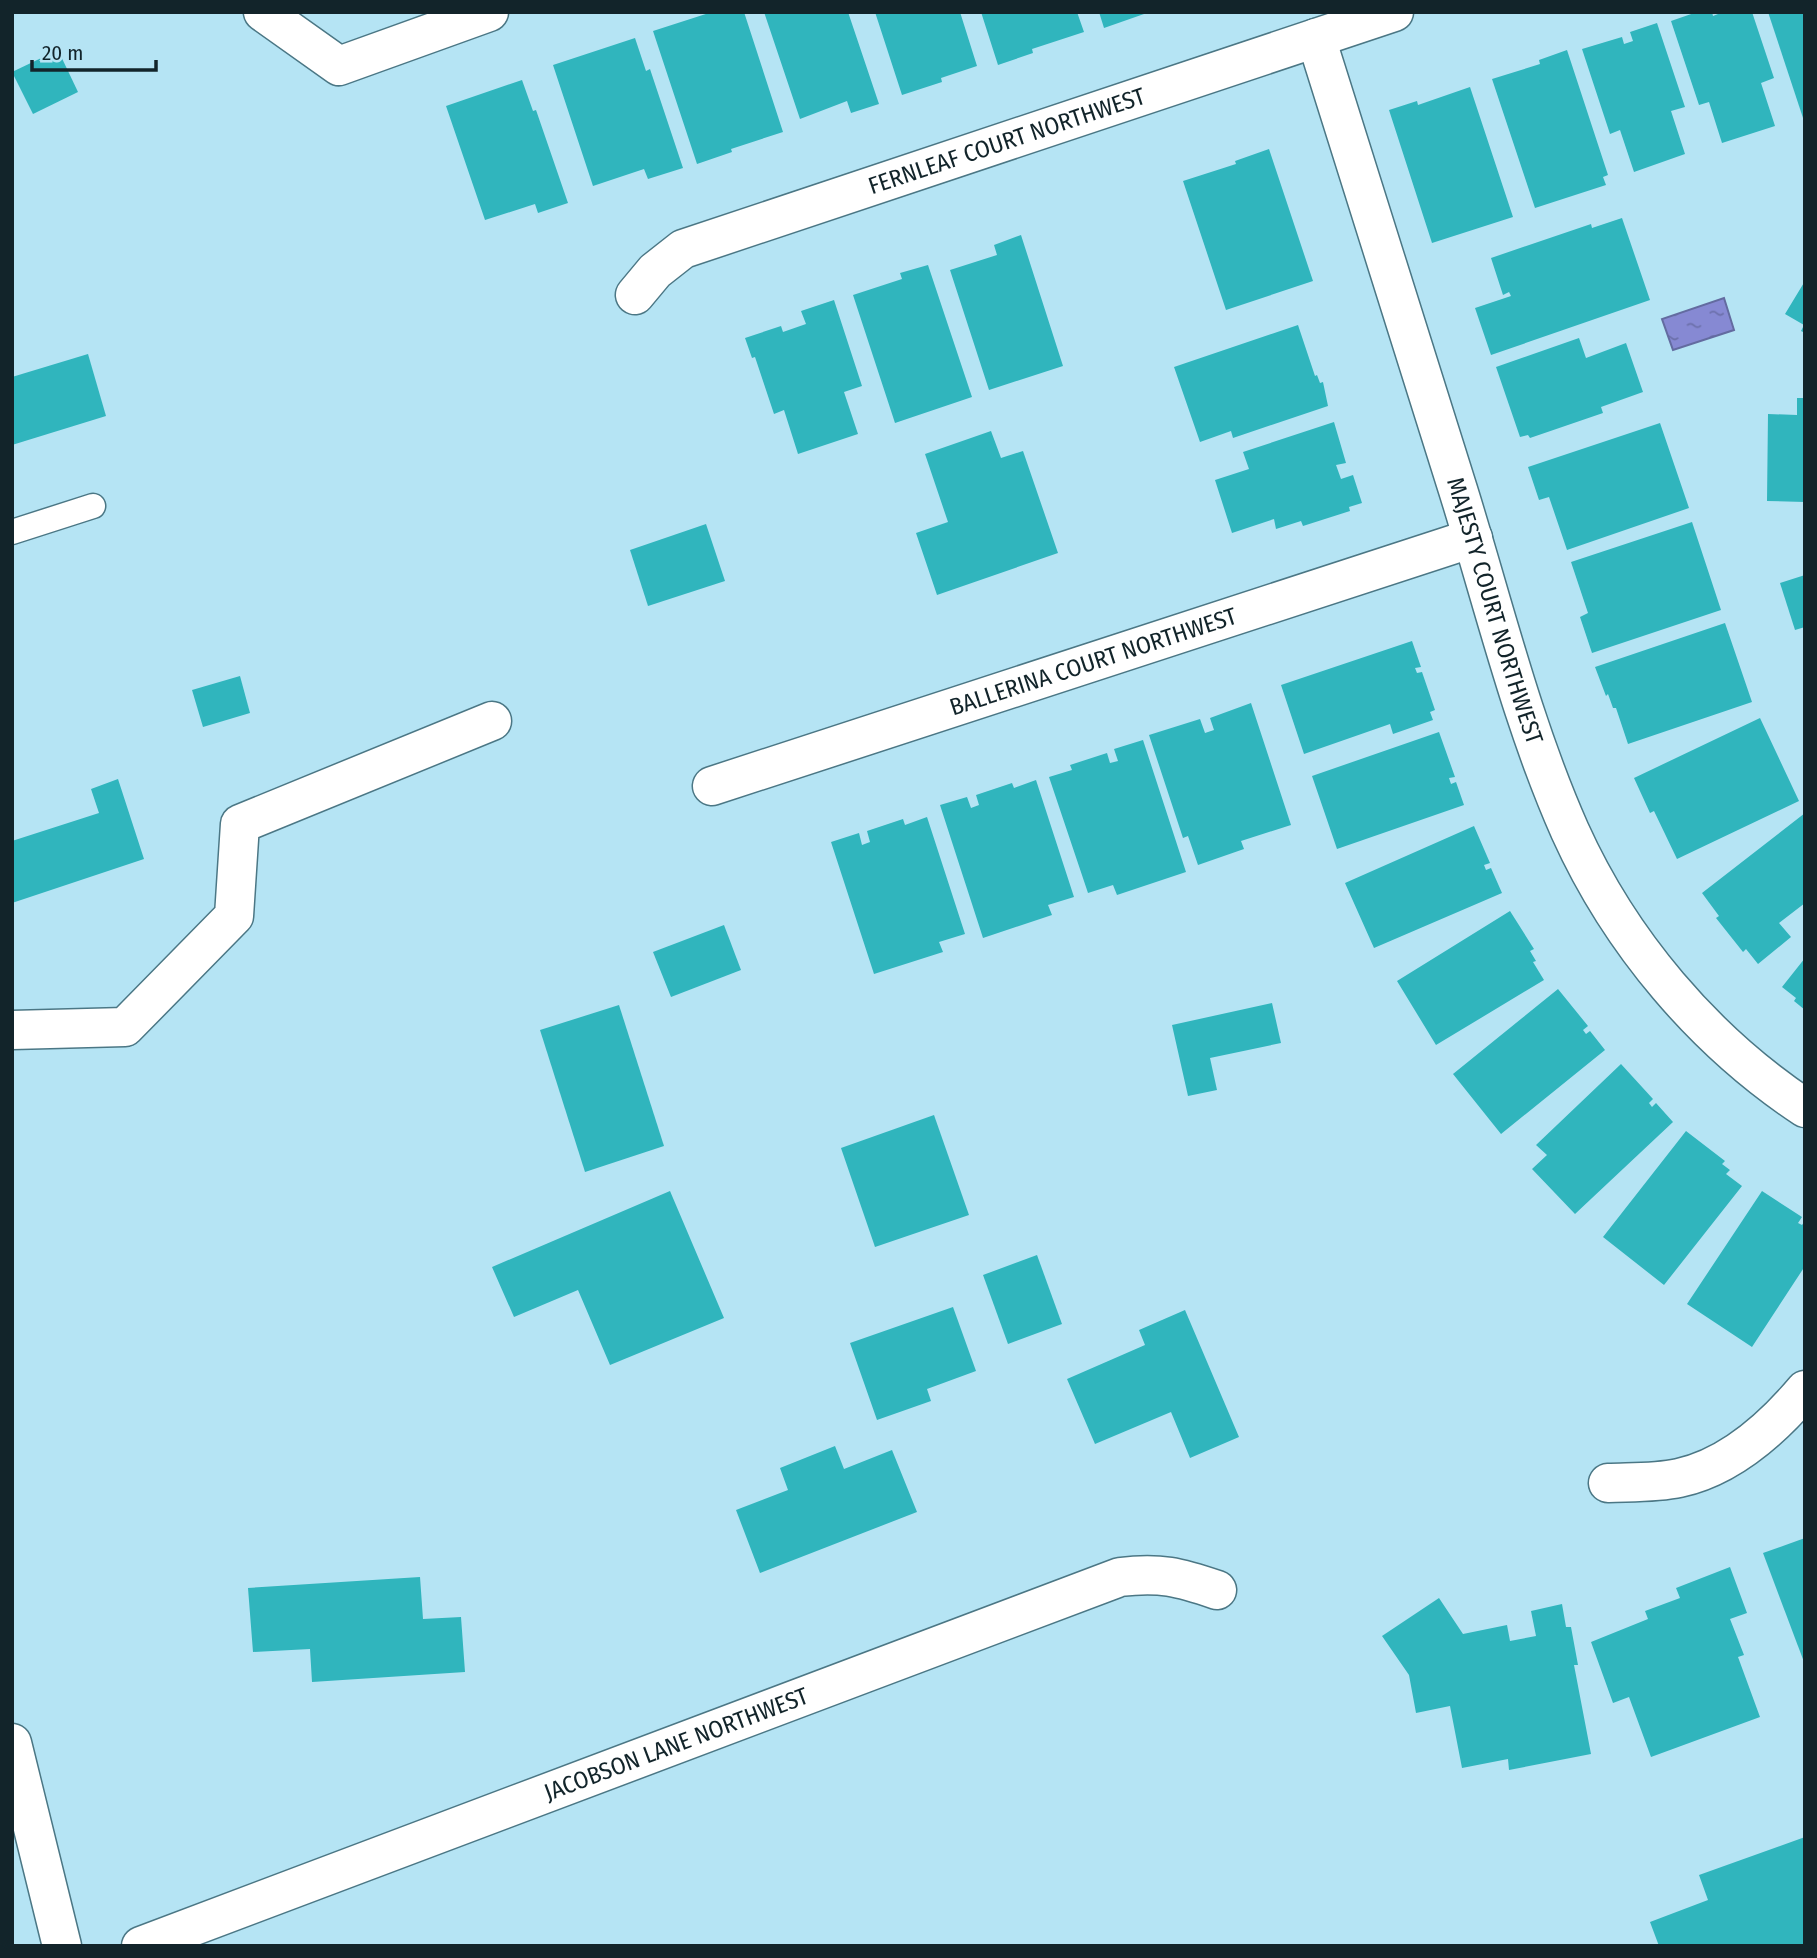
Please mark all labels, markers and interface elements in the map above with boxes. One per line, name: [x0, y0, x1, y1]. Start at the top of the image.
scale bar: [32, 28, 156, 72]
text: 20 m: [42, 40, 83, 66]
street label: FERNLEAF COURT NORTHWEST: [865, 82, 1149, 200]
street label: MAJESTY COURT NORTHWEST: [1441, 474, 1549, 748]
street label: BALLERINA COURT NORTHWEST: [946, 602, 1240, 722]
street label: JACOBSON LANE NORTHWEST: [540, 1682, 812, 1807]

